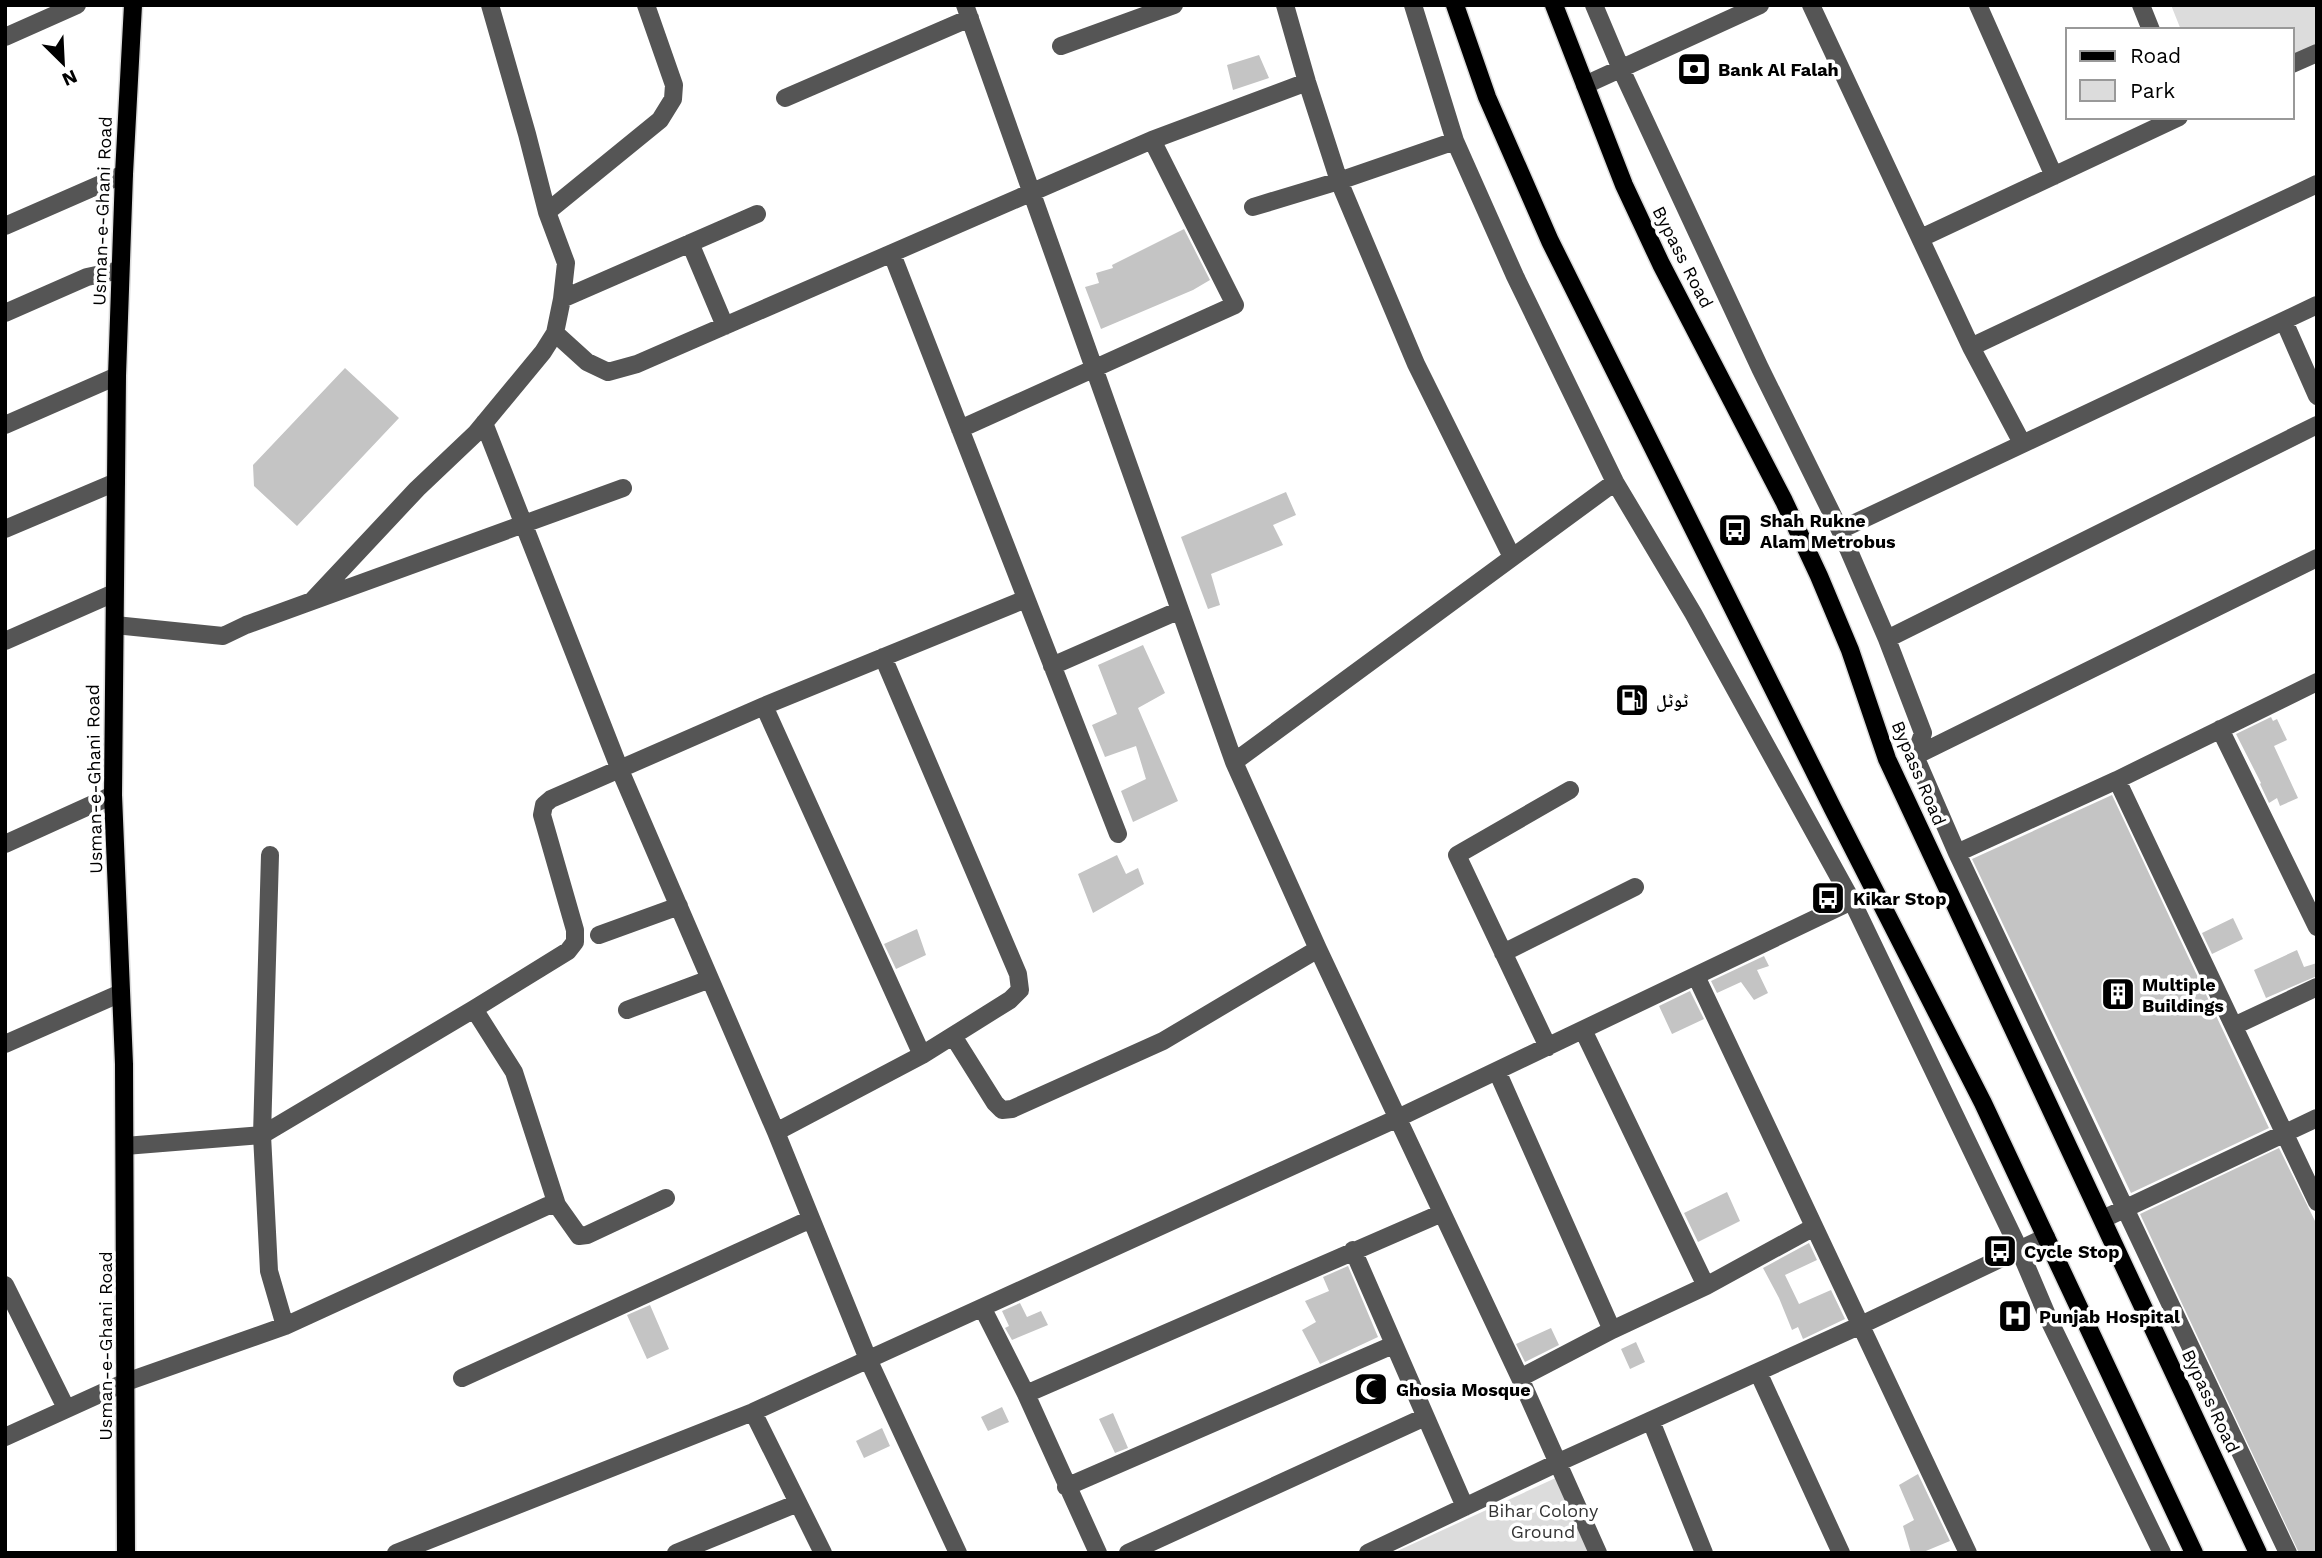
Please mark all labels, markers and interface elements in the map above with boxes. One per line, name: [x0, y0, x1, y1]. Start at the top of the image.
north arrow: [28, 28, 98, 98]
legend: [2066, 28, 2294, 119]
text: Road: [2130, 43, 2181, 68]
bank icon: Bank Al Falah: [1675, 50, 1713, 88]
place label: Bank Al Falah: [1718, 59, 1839, 80]
text: N: [59, 65, 81, 91]
text: Park: [2130, 78, 2175, 103]
street label: Usman-e-Ghani Road: [88, 116, 116, 306]
street label: Bypass Road: [1648, 203, 1718, 311]
place label: Shah Rukne Alam Metrobus: [1760, 510, 1896, 552]
bus stop icon: Shah Rukne Alam Metrobus: [1716, 511, 1754, 549]
fuel station icon: ٹوٹل: [1613, 681, 1651, 719]
street label: Usman-e-Ghani Road: [82, 684, 106, 874]
place label: ٹوٹل: [1656, 690, 1688, 712]
street label: Bypass Road: [1888, 718, 1950, 828]
bus stop icon: Kikar Stop: [1809, 879, 1847, 917]
place label: Kikar Stop: [1853, 888, 1946, 909]
place label: Multiple Buildings: [2142, 974, 2224, 1016]
building icon: Multiple Buildings: [2099, 975, 2137, 1013]
bus stop icon: Cycle Stop: [1981, 1232, 2019, 1270]
place label: Cycle Stop: [2024, 1241, 2119, 1262]
street label: Usman-e-Ghani Road: [95, 1251, 116, 1441]
hospital icon: Punjab Hospital: [1996, 1297, 2034, 1335]
place label: Punjab Hospital: [2039, 1306, 2180, 1327]
street label: Bypass Road: [2178, 1346, 2244, 1456]
mosque icon: Ghosia Mosque: [1352, 1370, 1390, 1408]
place label: Ghosia Mosque: [1396, 1379, 1531, 1400]
park label: Bihar Colony Ground: [1488, 1500, 1599, 1542]

